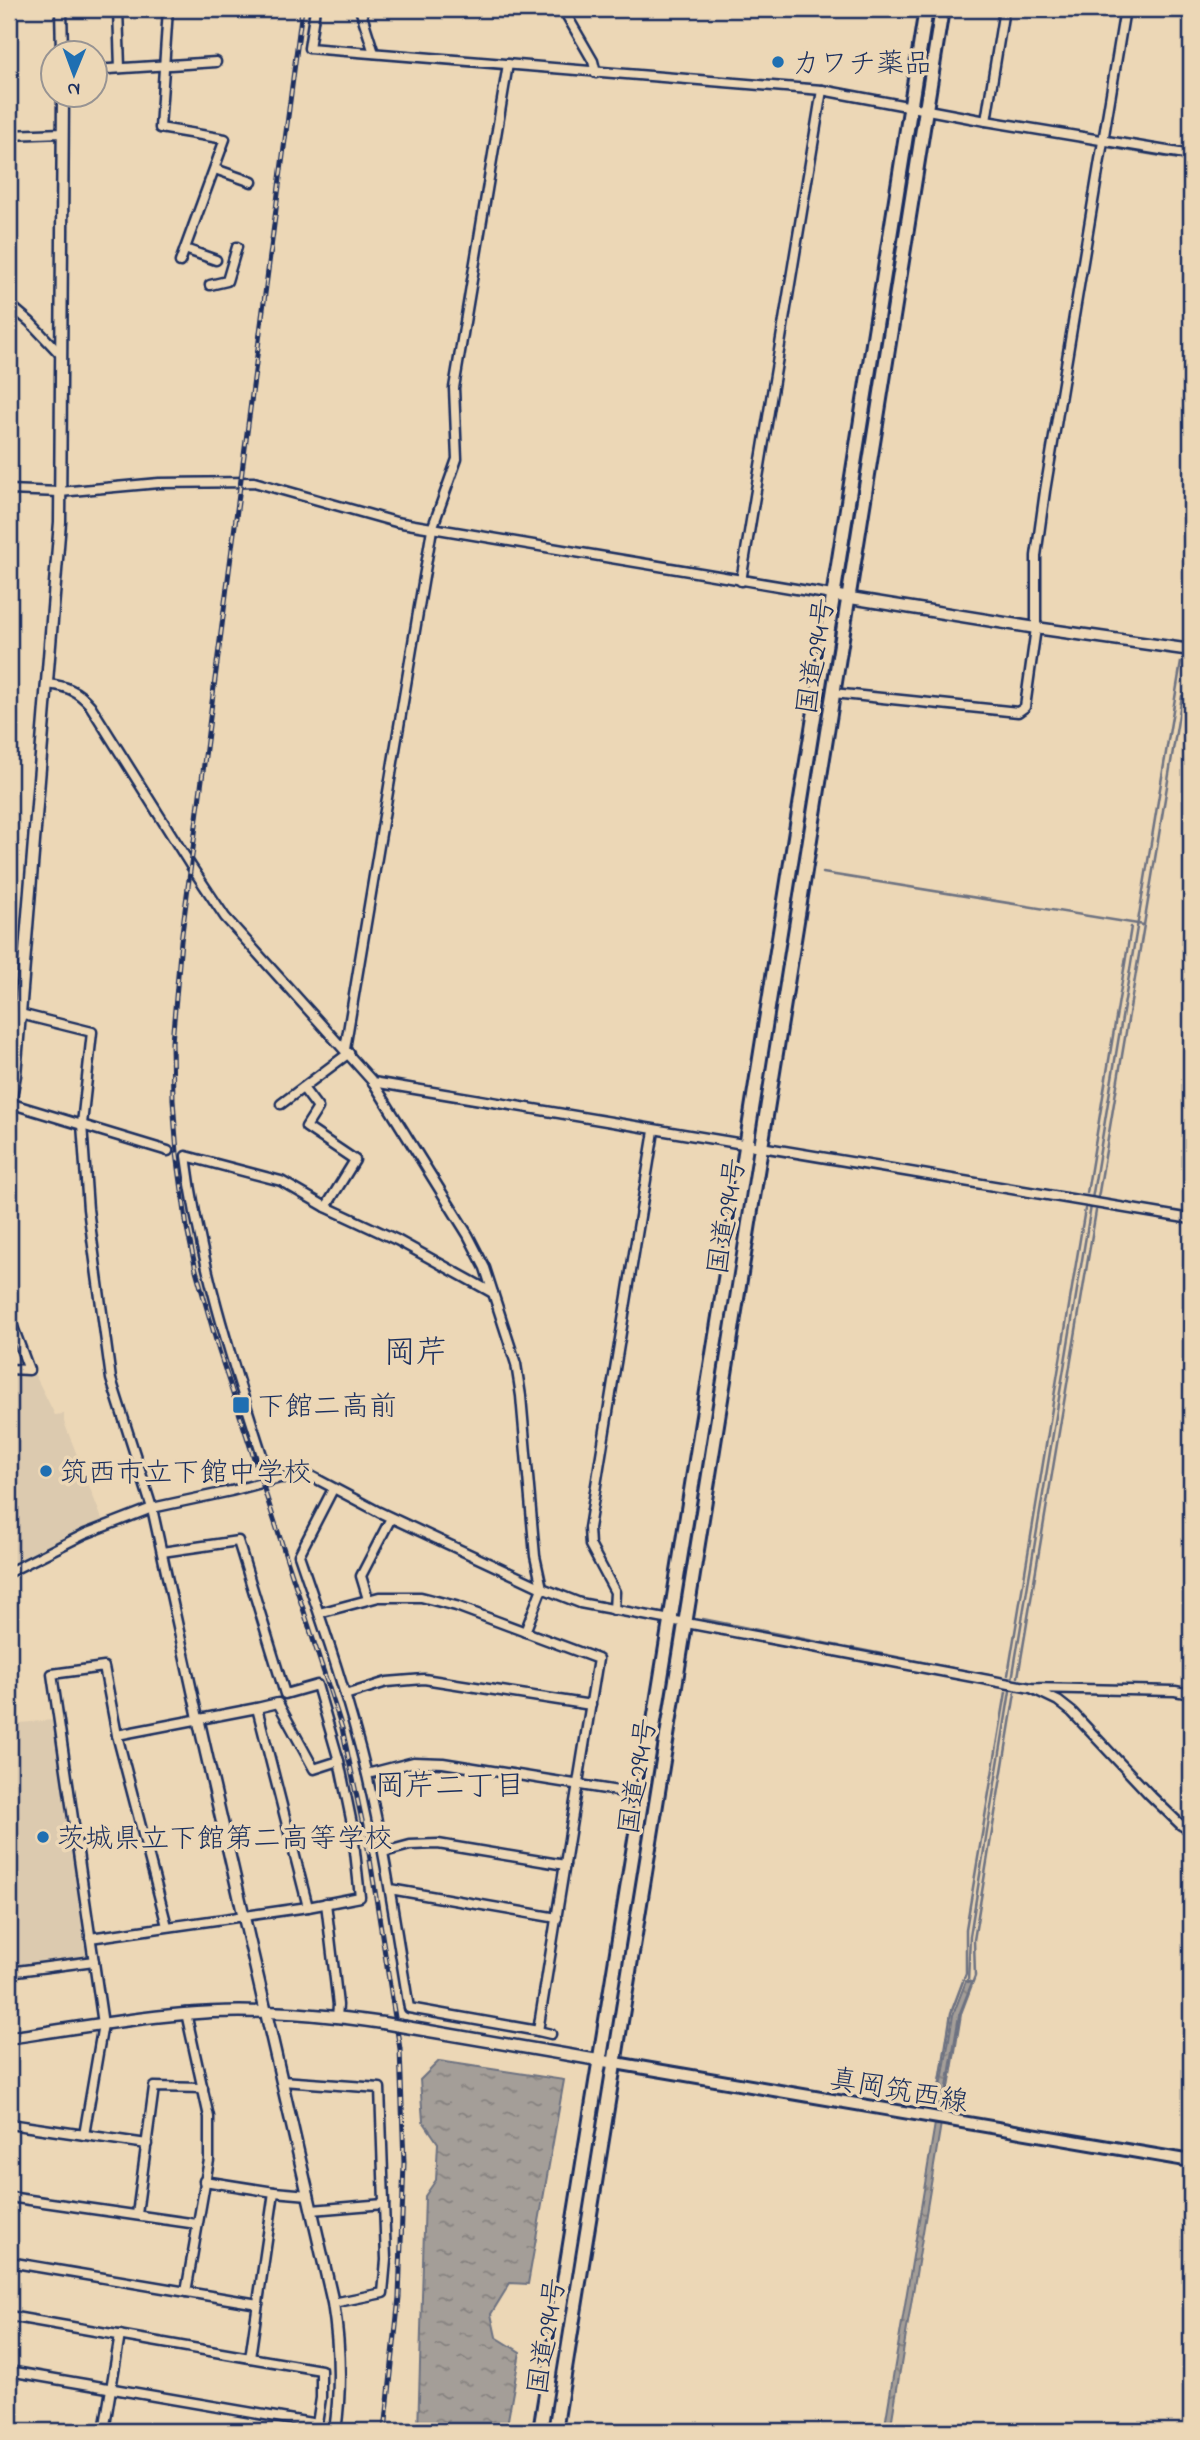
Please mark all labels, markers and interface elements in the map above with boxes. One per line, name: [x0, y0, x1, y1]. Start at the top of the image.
north arrow: [38, 38, 108, 108]
place label: カワチ薬品: [792, 45, 932, 86]
marker: カワチ薬品: [770, 54, 786, 70]
text: N: [67, 75, 80, 102]
street label: 国道294号: [788, 595, 847, 718]
street label: 国道294号: [699, 1155, 758, 1278]
district label: 岡芹: [384, 1331, 448, 1378]
place label: 下館二高前: [257, 1388, 397, 1429]
marker: 下館二高前: [231, 1395, 251, 1415]
place label: 筑西市立下館中学校: [60, 1454, 312, 1495]
marker: 筑西市立下館中学校: [38, 1463, 54, 1479]
street label: 国道294号: [610, 1715, 669, 1838]
district label: 岡芹二丁目: [375, 1766, 525, 1810]
place label: 茨城県立下館第二高等学校: [57, 1820, 393, 1861]
marker: 茨城県立下館第二高等学校: [35, 1829, 51, 1845]
street label: 真岡筑西線: [826, 2060, 971, 2125]
street label: 国道294号: [519, 2275, 578, 2398]

